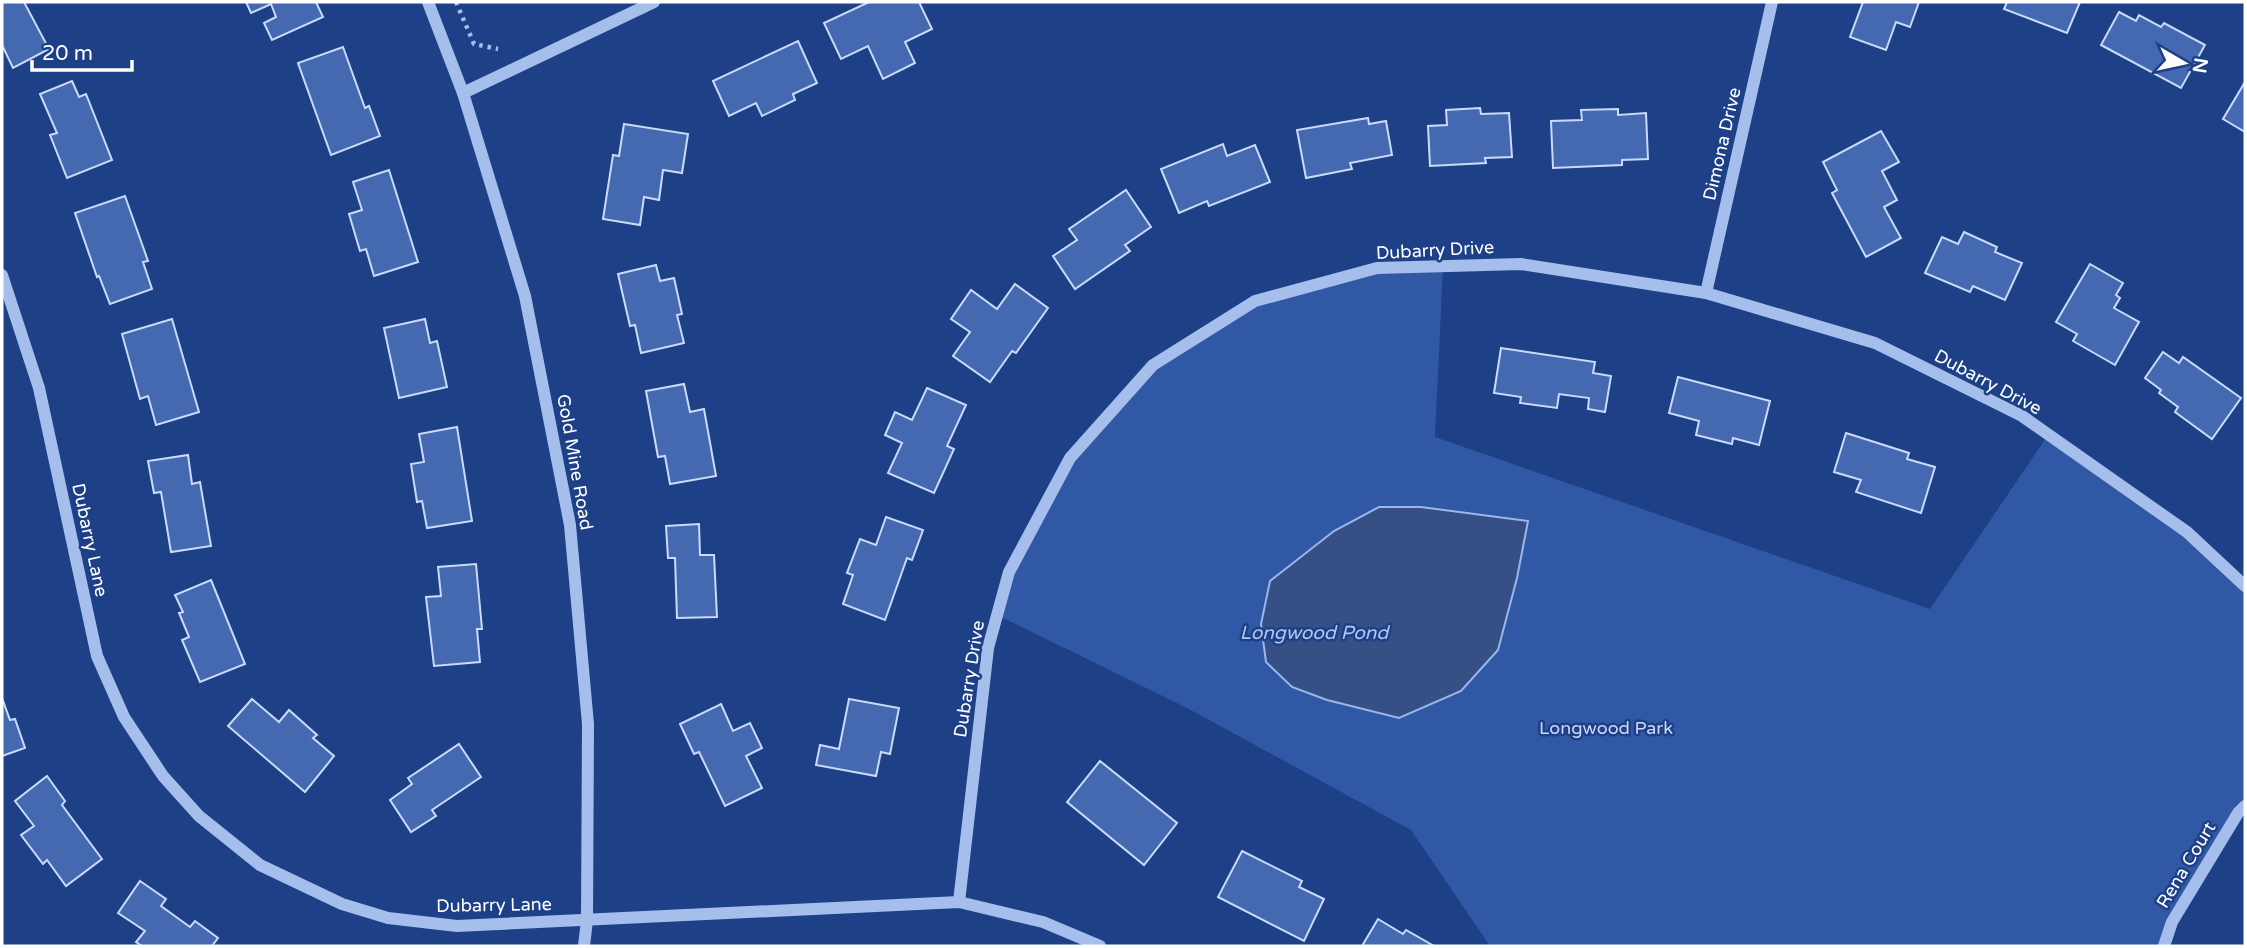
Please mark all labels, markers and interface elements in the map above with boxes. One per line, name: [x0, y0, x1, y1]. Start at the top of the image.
scale bar: [32, 28, 131, 72]
north arrow: [2149, 28, 2219, 98]
text: 20 m: [42, 41, 93, 66]
text: N: [2188, 56, 2212, 75]
street label: Dimona Drive: [1698, 85, 1746, 203]
street label: Dubarry Drive: [1375, 236, 1495, 264]
street label: Dubarry Drive: [1931, 345, 2045, 419]
street label: Gold Mine Road: [552, 392, 598, 532]
street label: Dubarry Lane: [67, 481, 113, 599]
street label: Dubarry Drive: [949, 619, 989, 739]
water label: Longwood Pond: [1240, 622, 1390, 644]
park label: Longwood Park: [1539, 717, 1673, 739]
street label: Rena Court: [2152, 818, 2220, 912]
street label: Dubarry Lane: [436, 893, 552, 917]

